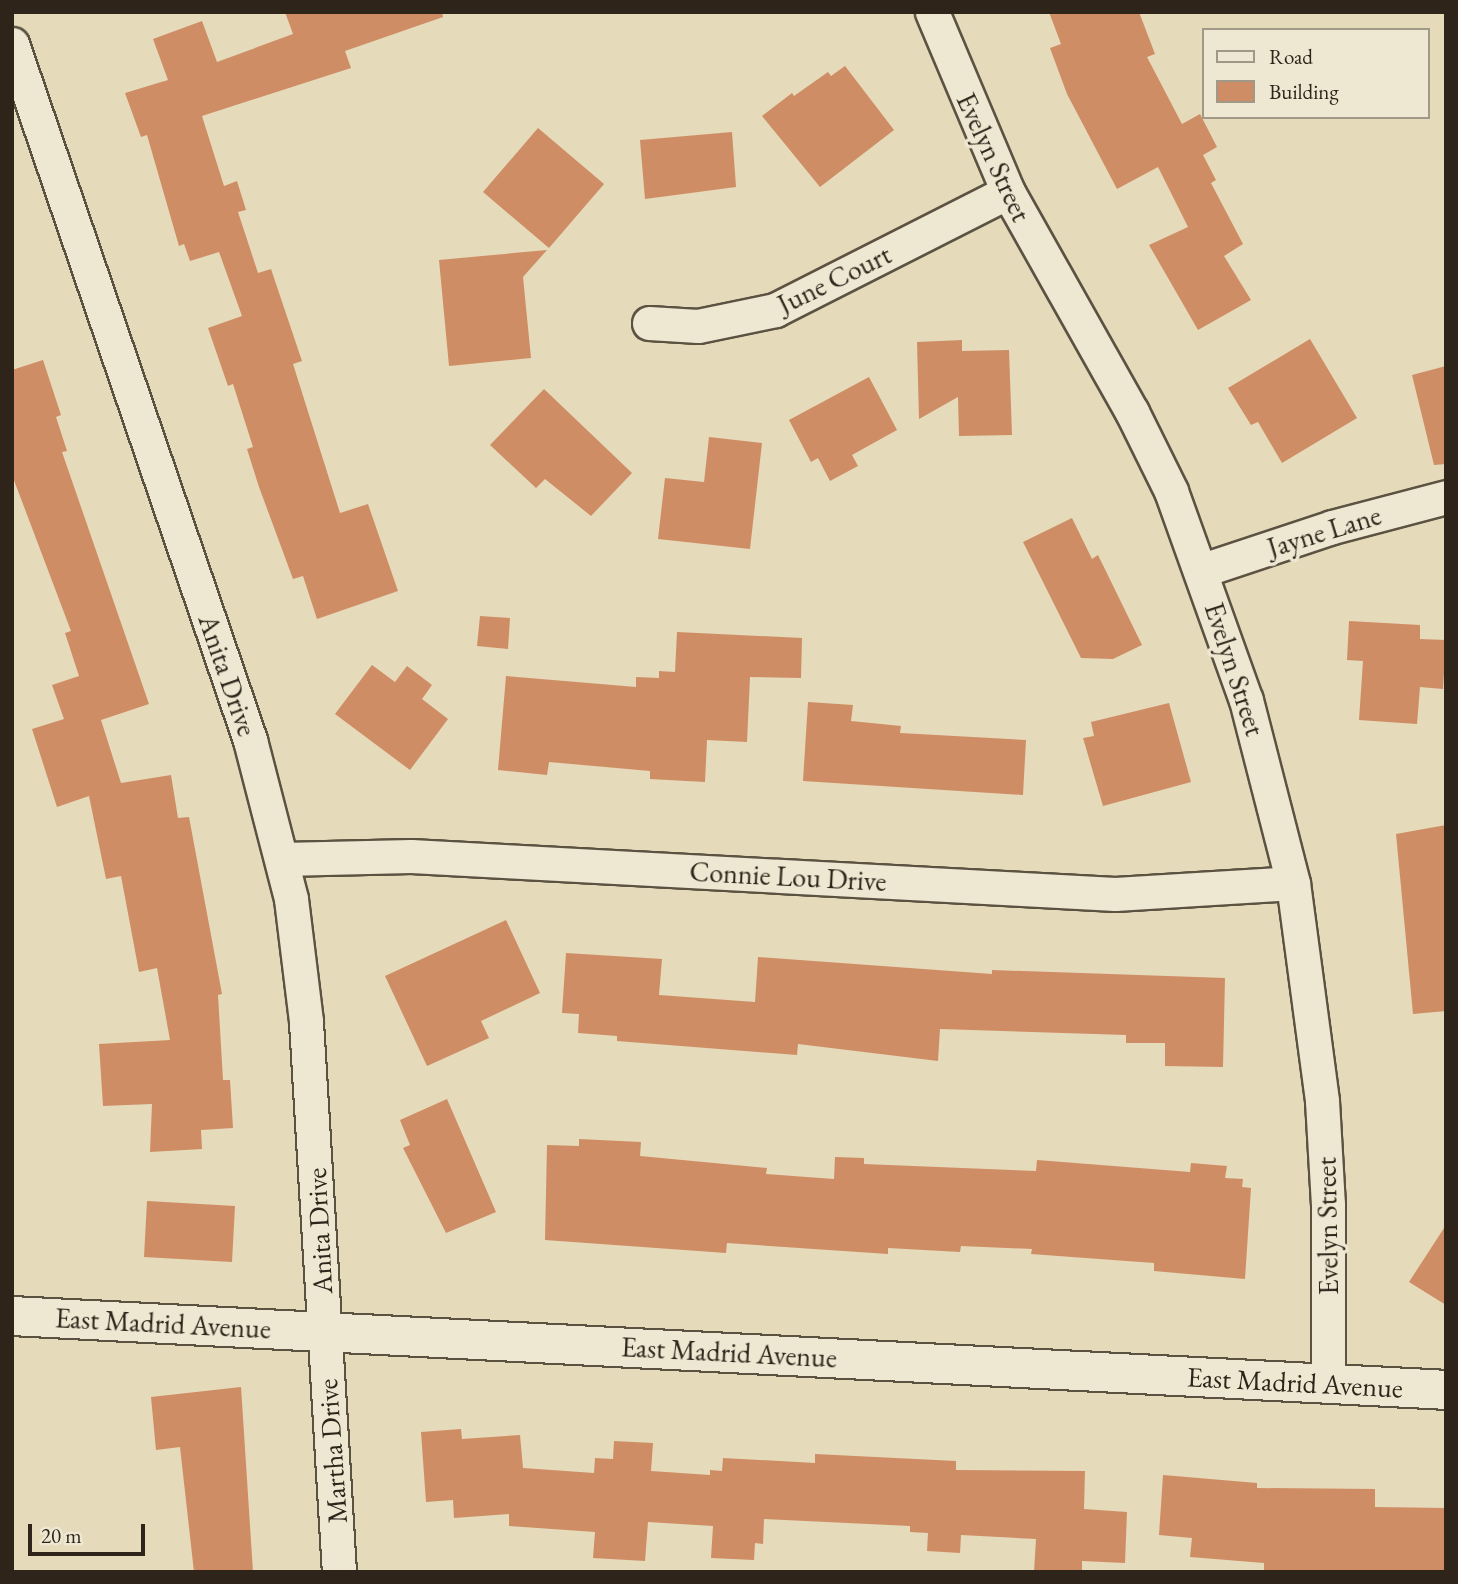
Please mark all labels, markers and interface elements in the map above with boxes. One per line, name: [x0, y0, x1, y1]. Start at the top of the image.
legend: [1202, 28, 1430, 119]
text: Road: [1269, 43, 1313, 70]
text: Building: [1269, 78, 1339, 105]
street label: Evelyn Street: [950, 87, 1038, 227]
street label: June Court: [772, 237, 896, 321]
street label: Jayne Lane: [1263, 498, 1385, 564]
street label: Evelyn Street: [1198, 598, 1272, 740]
street label: Anita Drive: [192, 610, 264, 740]
street label: Connie Lou Drive: [689, 854, 887, 898]
street label: Evelyn Street: [1309, 1157, 1345, 1295]
street label: Anita Drive: [299, 1167, 339, 1295]
street label: East Madrid Avenue: [54, 1301, 272, 1345]
street label: East Madrid Avenue: [620, 1330, 838, 1374]
street label: East Madrid Avenue: [1186, 1360, 1404, 1404]
street label: Martha Drive: [310, 1378, 354, 1524]
scale bar: [32, 1510, 149, 1554]
text: 20 m: [41, 1522, 82, 1549]

